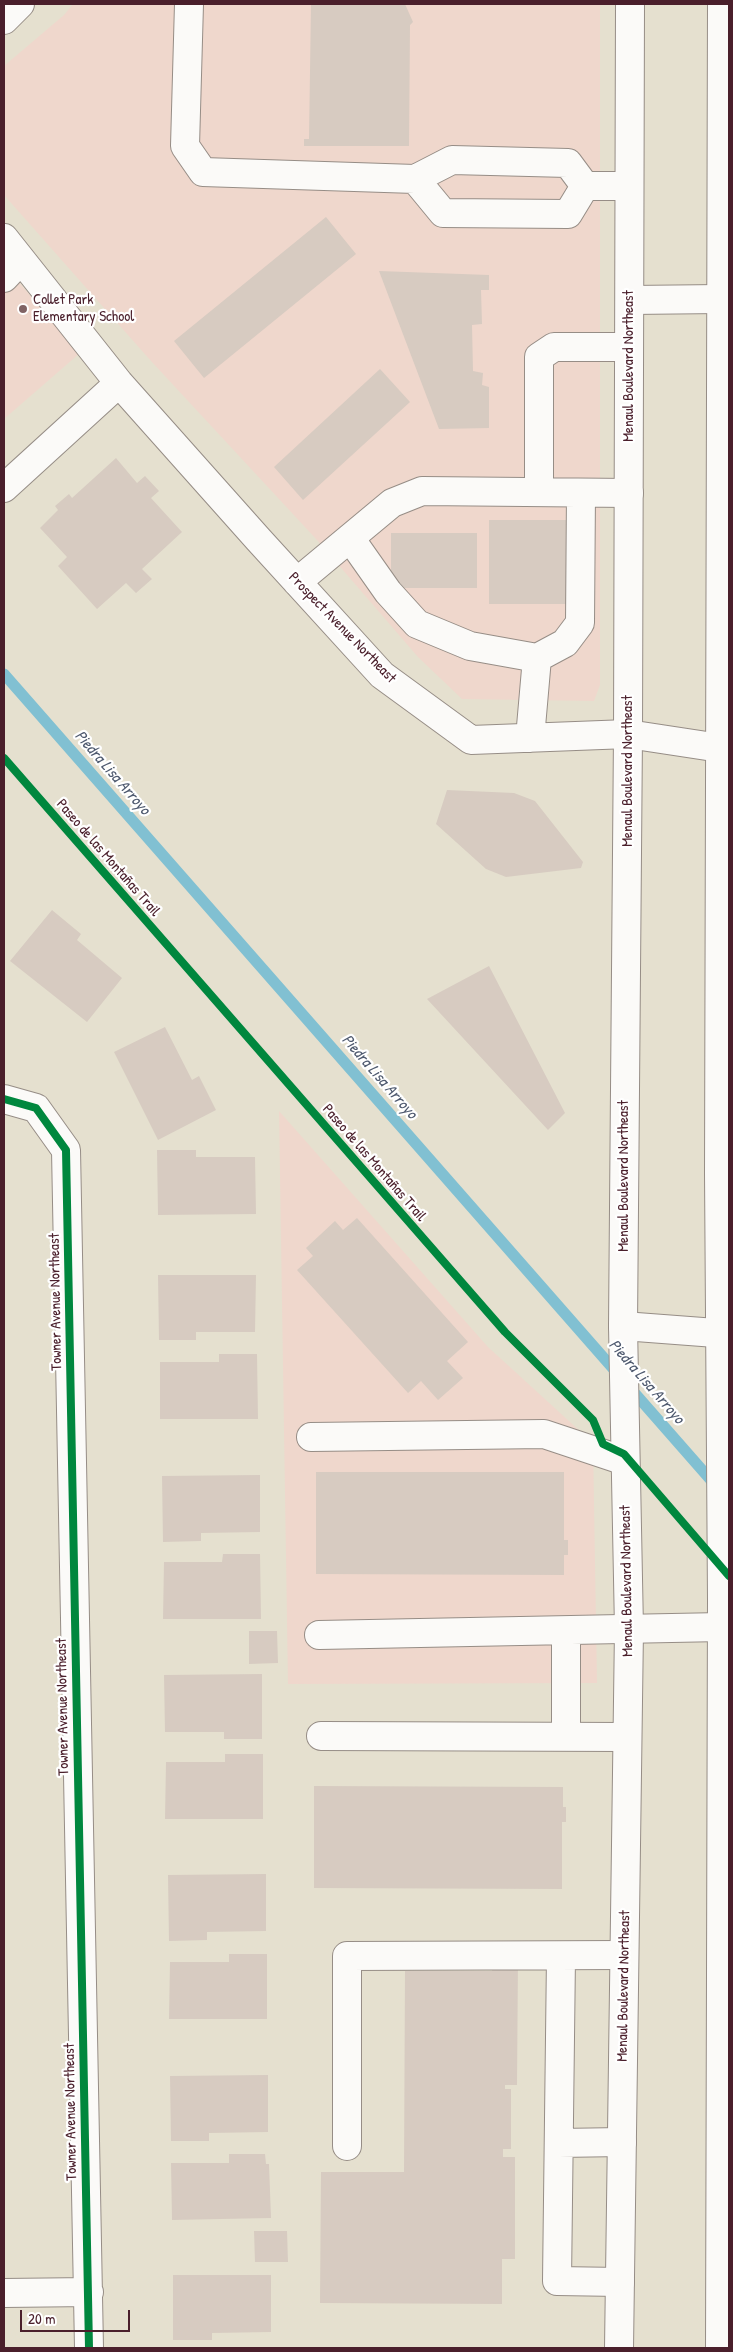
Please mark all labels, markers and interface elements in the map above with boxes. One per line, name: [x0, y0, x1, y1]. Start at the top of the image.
street label: Menaul Boulevard Northeast: [620, 290, 638, 442]
place label: Collet Park Elementary School: [33, 291, 134, 326]
marker: Collet Park Elementary School: [17, 303, 29, 315]
street label: Prospect Avenue Northeast: [284, 569, 400, 687]
street label: Menaul Boulevard Northeast: [619, 695, 637, 847]
water label: Piedra Lisa Arroyo: [70, 727, 154, 819]
street label: Paseo de las Montañas Trail: [52, 796, 164, 920]
water label: Piedra Lisa Arroyo: [337, 1031, 421, 1123]
street label: Menaul Boulevard Northeast: [615, 1100, 633, 1252]
street label: Paseo de las Montañas Trail: [318, 1101, 430, 1225]
street label: Towner Avenue Northeast: [46, 1233, 66, 1371]
water label: Piedra Lisa Arroyo: [604, 1336, 688, 1428]
street label: Menaul Boulevard Northeast: [617, 1505, 637, 1657]
street label: Towner Avenue Northeast: [53, 1638, 73, 1776]
street label: Menaul Boulevard Northeast: [614, 1910, 634, 2062]
street label: Towner Avenue Northeast: [61, 2043, 81, 2181]
scale bar: [22, 2300, 132, 2332]
text: 20 m: [28, 2308, 55, 2329]

